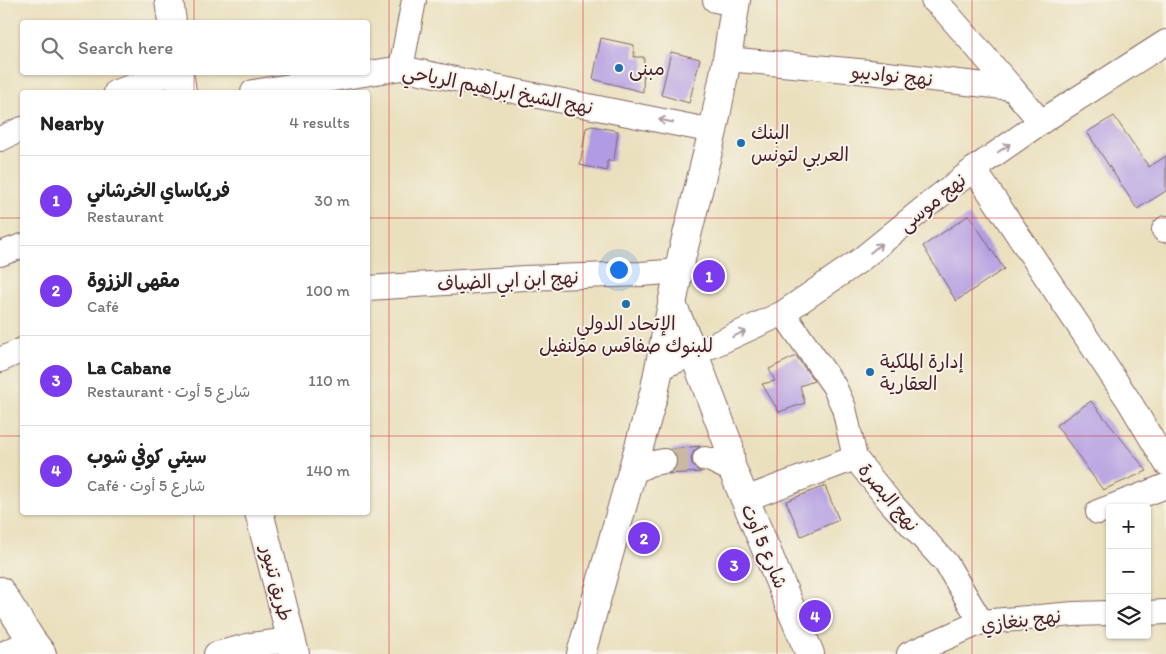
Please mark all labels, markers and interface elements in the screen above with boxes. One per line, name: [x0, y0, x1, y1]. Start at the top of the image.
search box: [20, 20, 370, 75]
icon: search: [38, 34, 66, 62]
text: Search here: [78, 36, 173, 59]
place label: مبنى: [629, 57, 665, 81]
street label: نهج الشيخ ابراهيم الرياحي: [400, 60, 595, 124]
street label: نهج نواديبو: [849, 60, 934, 92]
marker: مبنى: [613, 62, 625, 74]
text: Nearby: [40, 110, 104, 135]
text: 4 results: [289, 113, 350, 132]
one-way arrow: [658, 116, 674, 126]
place label: البنك العربي لتونس: [751, 121, 849, 171]
marker: البنك العربي لتونس: [735, 137, 747, 149]
one-way arrow: [997, 143, 1011, 153]
street label: نهج موسى: [894, 168, 971, 237]
text: فريكاساي الخرشاني: [87, 179, 230, 202]
text: 1: [52, 191, 60, 210]
text: 30 m: [314, 191, 350, 210]
text: Restaurant: [87, 207, 164, 226]
one-way arrow: [869, 242, 882, 253]
your location: [606, 257, 632, 283]
pin: 1: [693, 257, 725, 295]
street label: نهج ابن ابي الضياف: [437, 265, 580, 301]
text: مقهى الززوة: [87, 269, 180, 292]
text: 2: [52, 281, 60, 300]
text: 100 m: [306, 281, 350, 300]
text: Café: [87, 297, 119, 316]
marker: الإتحاد الدولي للبنوك صفاقس مولنفيل: [620, 298, 632, 310]
place label: الإتحاد الدولي للبنوك صفاقس مولنفيل: [539, 312, 713, 358]
one-way arrow: [731, 329, 746, 338]
place label: إدارة الملكية العقارية: [880, 350, 964, 395]
text: La Cabane: [87, 356, 171, 379]
marker: إدارة الملكية العقارية: [864, 366, 876, 378]
text: 3: [52, 371, 60, 390]
text: 110 m: [308, 371, 350, 390]
text: Restaurant · شارع 5 أوت: [87, 382, 250, 401]
text: سيتي كوفي شوب: [87, 445, 207, 468]
street label: نهج البصرة: [853, 458, 924, 537]
text: 4: [51, 461, 61, 480]
text: 140 m: [306, 461, 350, 480]
text: Café · شارع 5 أوت: [87, 476, 205, 495]
street label: شارع 5 أوت: [735, 500, 793, 593]
map controls: [1106, 504, 1151, 639]
button: +: [1106, 504, 1151, 549]
pin: 2: [628, 519, 660, 557]
street label: طريق تنيور: [255, 541, 297, 624]
pin: 3: [718, 546, 750, 584]
button: −: [1106, 549, 1151, 594]
button: layers: [1106, 594, 1151, 639]
pin: 4: [799, 597, 831, 635]
street label: نهج بنغازي: [980, 604, 1063, 640]

